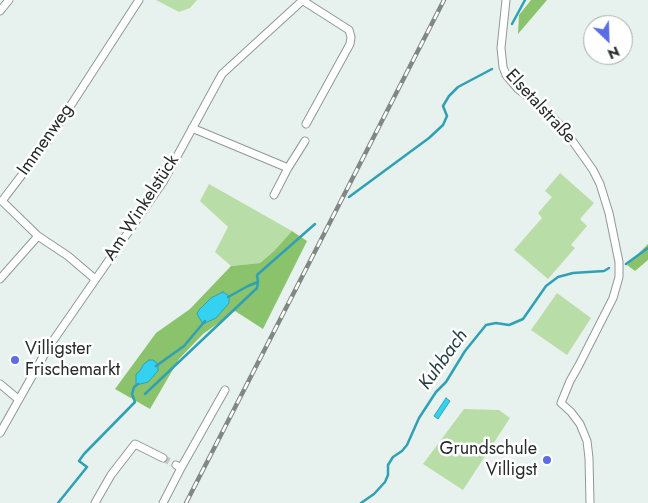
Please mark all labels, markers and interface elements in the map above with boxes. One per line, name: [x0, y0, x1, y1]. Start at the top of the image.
north arrow: [583, 15, 633, 65]
text: N: [605, 41, 623, 64]
street label: Elsetalstraße: [500, 65, 580, 149]
street label: Immenweg: [13, 100, 79, 180]
street label: Am Winkelstück: [100, 151, 184, 265]
water label: Kuhbach: [415, 326, 473, 394]
place label: Villigster Frischemarkt: [25, 339, 120, 382]
marker: Villigster Frischemarkt: [9, 354, 21, 366]
place label: Grundschule Villigst: [440, 439, 537, 482]
marker: Grundschule Villigst: [541, 454, 553, 466]

